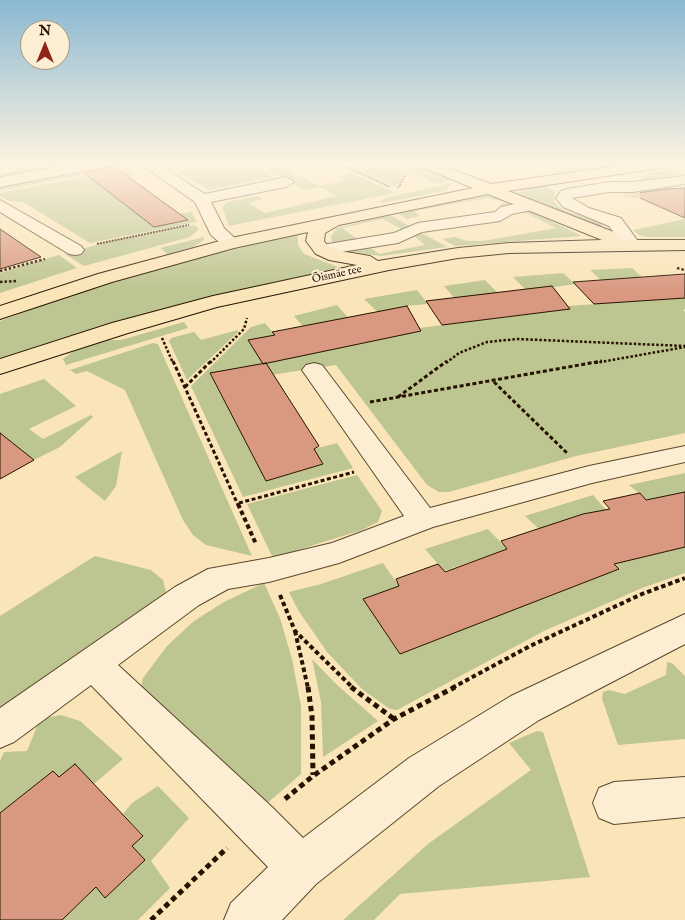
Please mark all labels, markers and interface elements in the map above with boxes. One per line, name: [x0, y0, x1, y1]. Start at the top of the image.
north arrow: [20, 20, 70, 70]
text: N: [39, 22, 51, 40]
street label: Õismäe tee: [311, 263, 363, 287]

